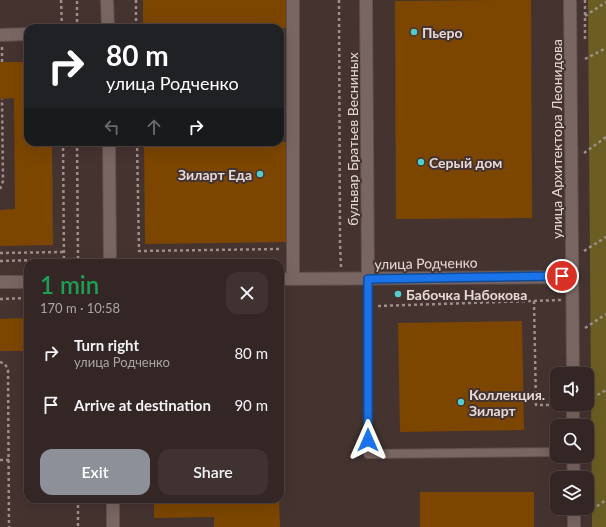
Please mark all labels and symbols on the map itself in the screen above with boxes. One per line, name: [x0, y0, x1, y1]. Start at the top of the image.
place label: Пьеро: [422, 24, 463, 41]
marker: Пьеро: [409, 27, 419, 37]
street label: улица Архитектора Леонидова: [548, 39, 565, 239]
street label: бульвар Братьев Весниных: [344, 52, 361, 226]
place label: Серый дом: [429, 154, 502, 171]
marker: Серый дом: [416, 157, 426, 167]
place label: Зиларт Еда: [178, 166, 252, 183]
marker: Зиларт Еда: [255, 169, 265, 179]
street label: улица Родченко: [374, 254, 478, 272]
pin: [545, 259, 579, 293]
place label: Бабочка Набокова: [406, 286, 527, 303]
marker: Бабочка Набокова: [393, 289, 403, 299]
place label: Коллекция. Зиларт: [469, 386, 545, 419]
marker: Коллекция. Зиларт: [456, 397, 466, 407]
position arrow: [347, 419, 389, 461]

